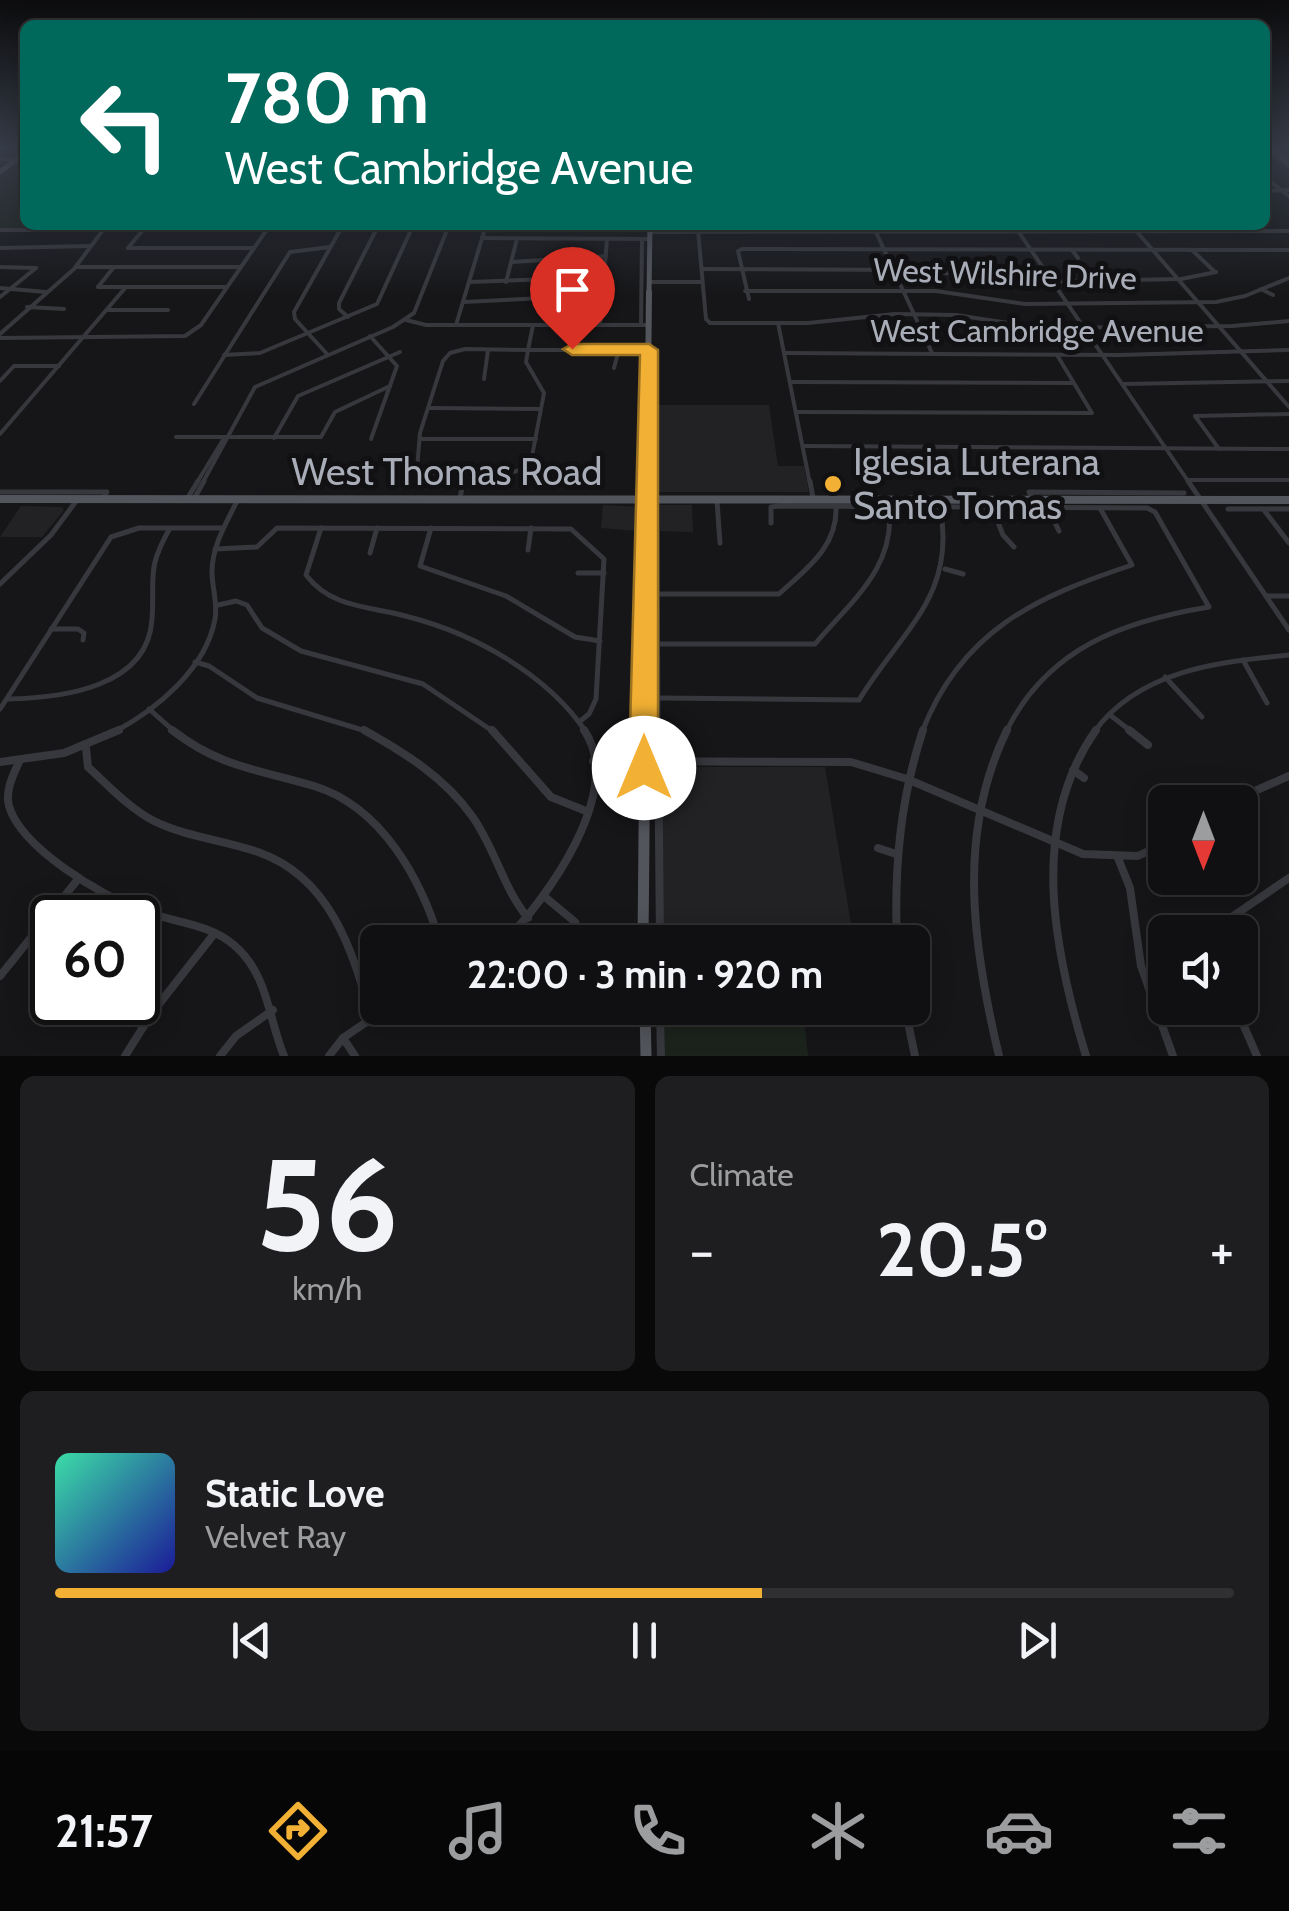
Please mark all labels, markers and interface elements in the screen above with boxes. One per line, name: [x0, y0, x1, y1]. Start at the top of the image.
text: 780 m: [225, 55, 429, 141]
icon: left: [60, 60, 190, 190]
text: West Cambridge Avenue: [225, 141, 694, 195]
pin: [530, 247, 615, 350]
street label: West Wilshire Drive: [873, 249, 1137, 298]
icon: arrive: [545, 262, 600, 317]
street label: West Cambridge Avenue: [870, 311, 1204, 350]
place label: Iglesia Luterana Santo Tomas: [853, 438, 1100, 529]
street label: West Thomas Road: [292, 448, 602, 495]
marker: Iglesia Luterana Santo Tomas: [822, 473, 844, 495]
position arrow: [592, 716, 696, 820]
north arrow: [1148, 785, 1258, 895]
map controls: [1148, 785, 1258, 1025]
speed limit sign: 60: [30, 895, 160, 1025]
button: sound: [1148, 915, 1258, 1025]
text: 22:00 · 3 min · 920 m: [467, 951, 823, 998]
text: 56: [256, 1125, 399, 1283]
text: Climate: [690, 1155, 794, 1194]
text: 20.5°: [877, 1204, 1047, 1295]
text: −: [690, 1217, 714, 1284]
text: +: [1210, 1217, 1234, 1284]
text: km/h: [292, 1269, 362, 1308]
text: Static Love: [205, 1470, 384, 1517]
text: Velvet Ray: [205, 1517, 346, 1556]
icon: previous: [224, 1613, 279, 1668]
icon: pause: [617, 1613, 672, 1668]
icon: next: [1010, 1613, 1065, 1668]
icon: directions: [263, 1796, 333, 1866]
icon: music: [443, 1796, 513, 1866]
icon: phone: [623, 1796, 693, 1866]
icon: climate: [803, 1796, 873, 1866]
icon: car: [984, 1796, 1054, 1866]
icon: filters: [1164, 1796, 1234, 1866]
text: 21:57: [55, 1804, 153, 1858]

